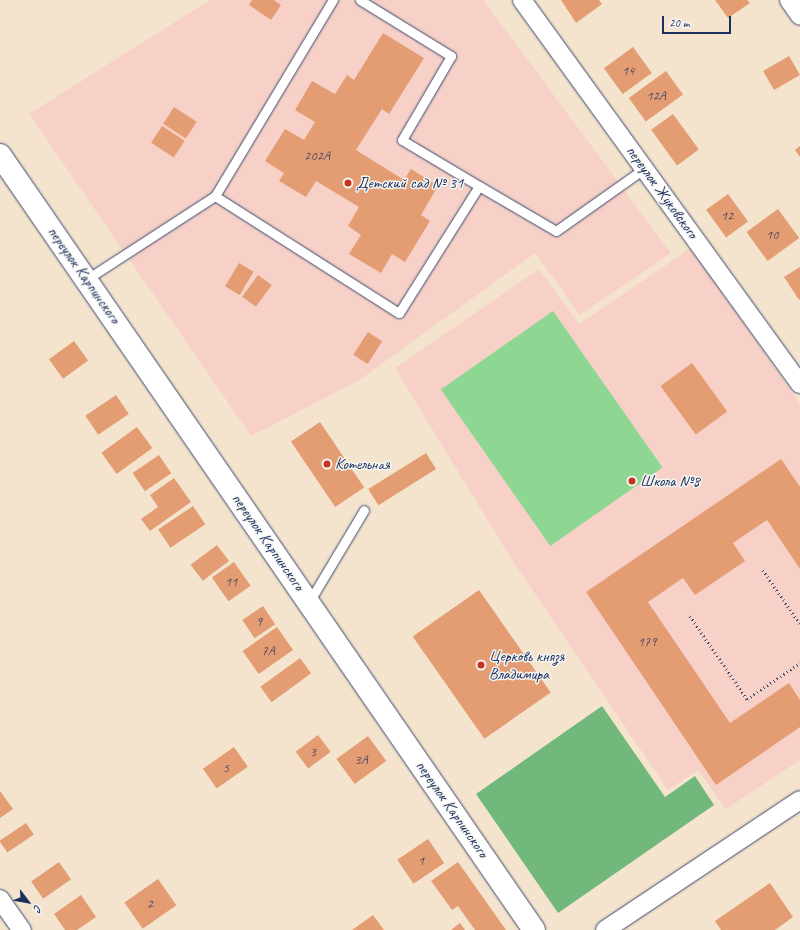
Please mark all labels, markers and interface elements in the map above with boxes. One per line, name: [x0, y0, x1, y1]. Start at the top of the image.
scale bar: [664, 8, 733, 34]
text: 20 m: [669, 15, 689, 31]
house number: 14: [622, 63, 634, 79]
house number: 12А: [646, 88, 666, 104]
street label: переулок Жуковского: [622, 142, 702, 242]
house number: 202А: [304, 148, 330, 164]
place label: Детский сад № 31: [356, 173, 463, 193]
marker: Детский сад № 31: [343, 178, 353, 188]
house number: 12: [721, 208, 733, 224]
street label: переулок Карпинского: [43, 222, 125, 328]
house number: 10: [766, 227, 778, 243]
place label: Котельная: [335, 454, 390, 474]
marker: Котельная: [322, 459, 332, 469]
place label: Школа №8: [640, 471, 700, 491]
marker: Школа №8: [627, 476, 637, 486]
street label: переулок Карпинского: [227, 489, 309, 595]
house number: 11: [225, 574, 237, 590]
house number: 9: [256, 614, 262, 630]
house number: 179: [638, 634, 656, 650]
house number: 7А: [261, 643, 275, 659]
place label: Церковь князя Владимира: [489, 646, 563, 684]
marker: Церковь князя Владимира: [476, 660, 486, 670]
house number: 3: [310, 744, 316, 760]
house number: 3А: [354, 752, 368, 768]
street label: переулок Карпинского: [411, 756, 493, 862]
house number: 5: [223, 760, 229, 776]
house number: 1: [418, 853, 424, 869]
north arrow: [8, 882, 48, 922]
house number: 2: [147, 896, 153, 912]
text: С: [31, 902, 46, 914]

